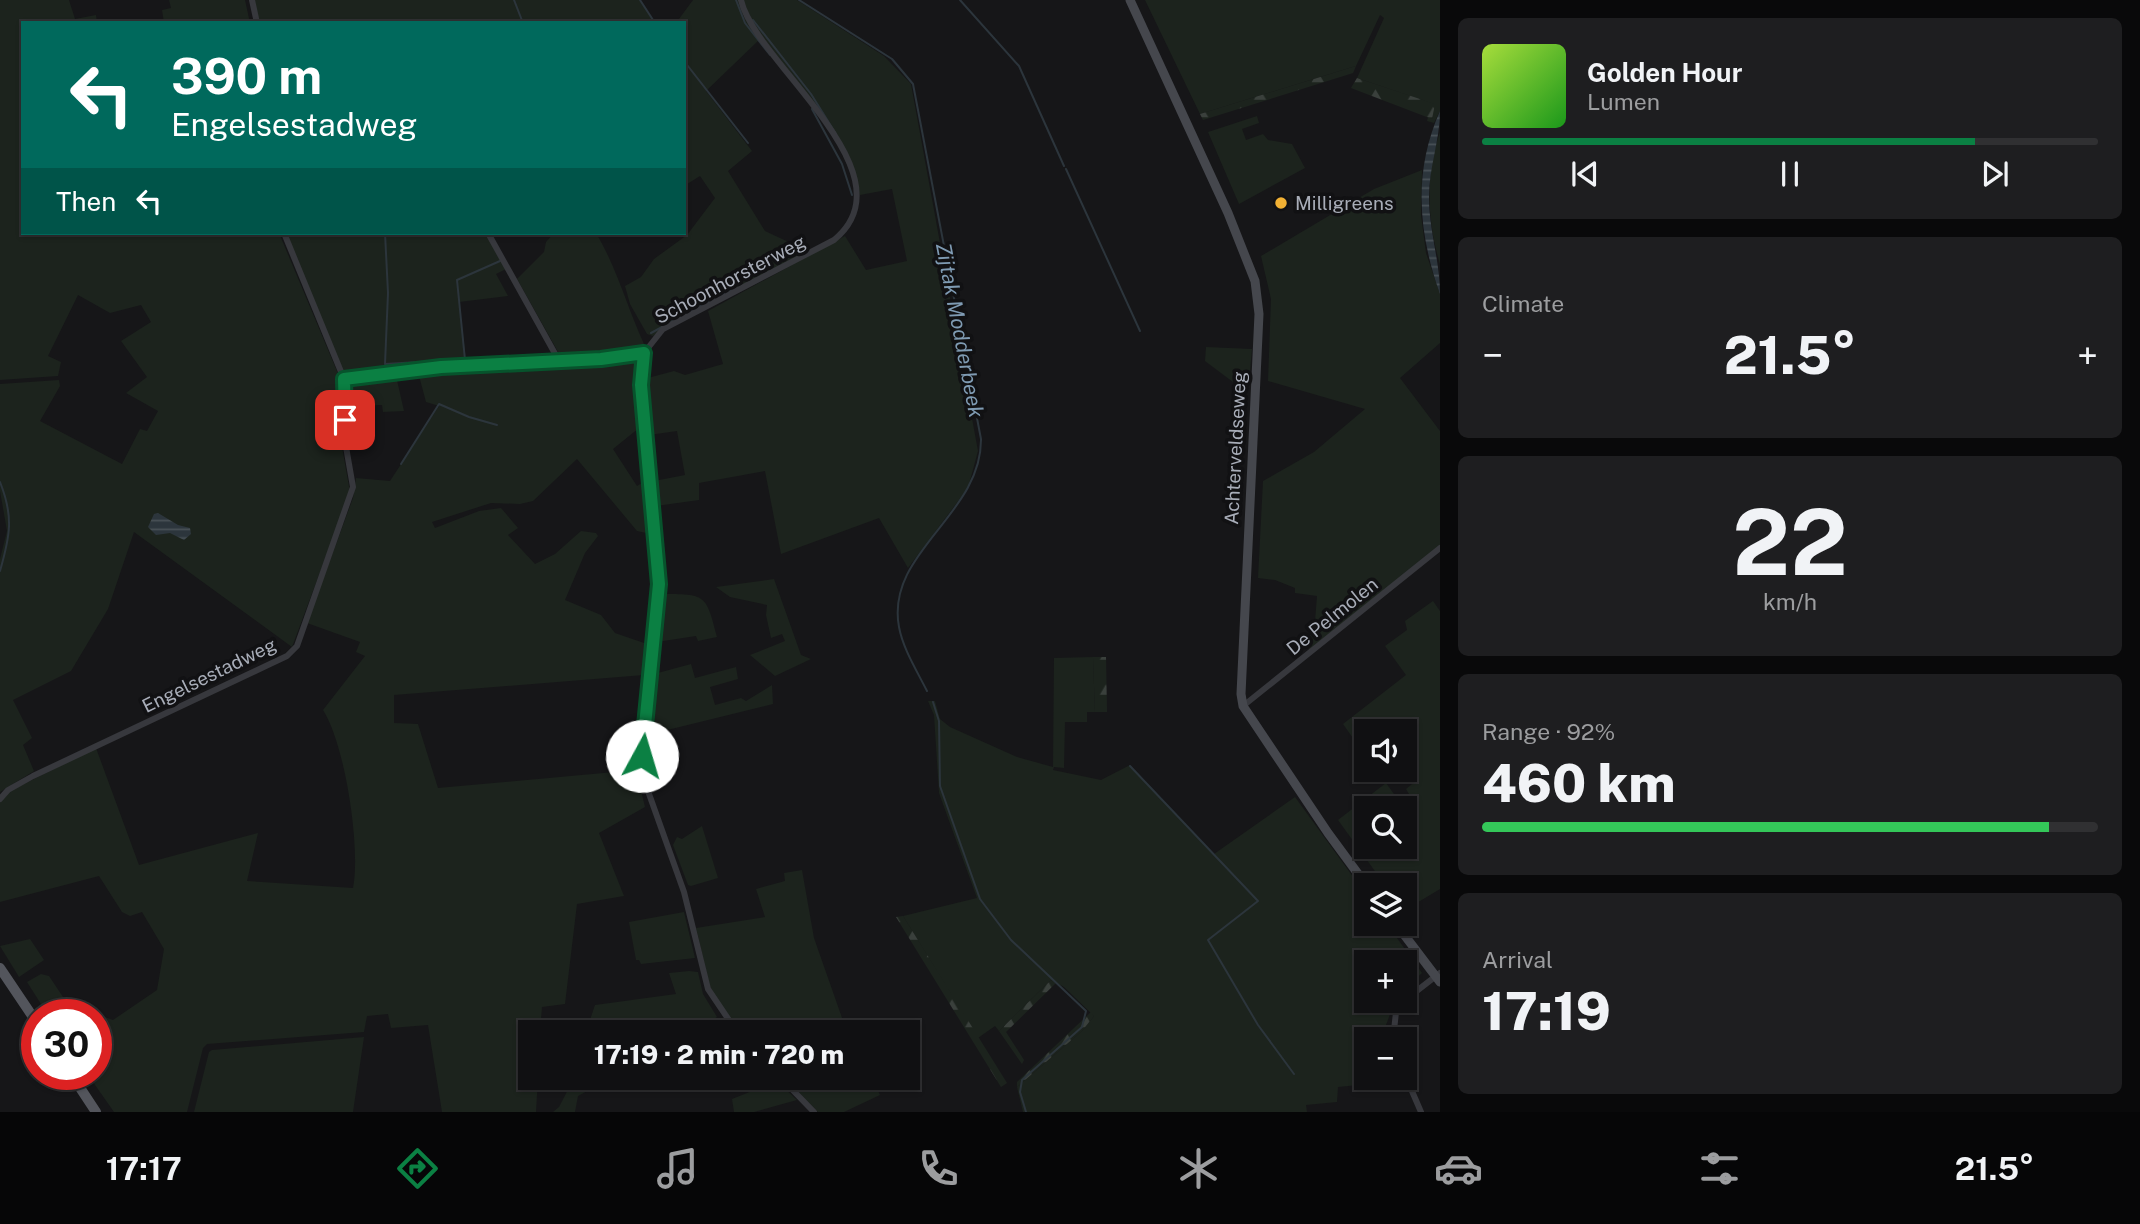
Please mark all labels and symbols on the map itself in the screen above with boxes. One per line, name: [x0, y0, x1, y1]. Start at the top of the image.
place label: Milligreens: [1295, 192, 1394, 214]
marker: Milligreens: [1273, 195, 1289, 211]
street label: Schoonhorsterweg: [651, 230, 809, 328]
water label: Zijtak Modderbeek: [931, 240, 989, 420]
street label: Achterveldseweg: [1220, 370, 1250, 525]
pin: [315, 390, 375, 450]
street label: De Pelmolen: [1282, 573, 1382, 659]
street label: Engelsestadweg: [138, 633, 280, 717]
position arrow: [605, 719, 679, 793]
speed limit sign: 30: [21, 999, 112, 1090]

